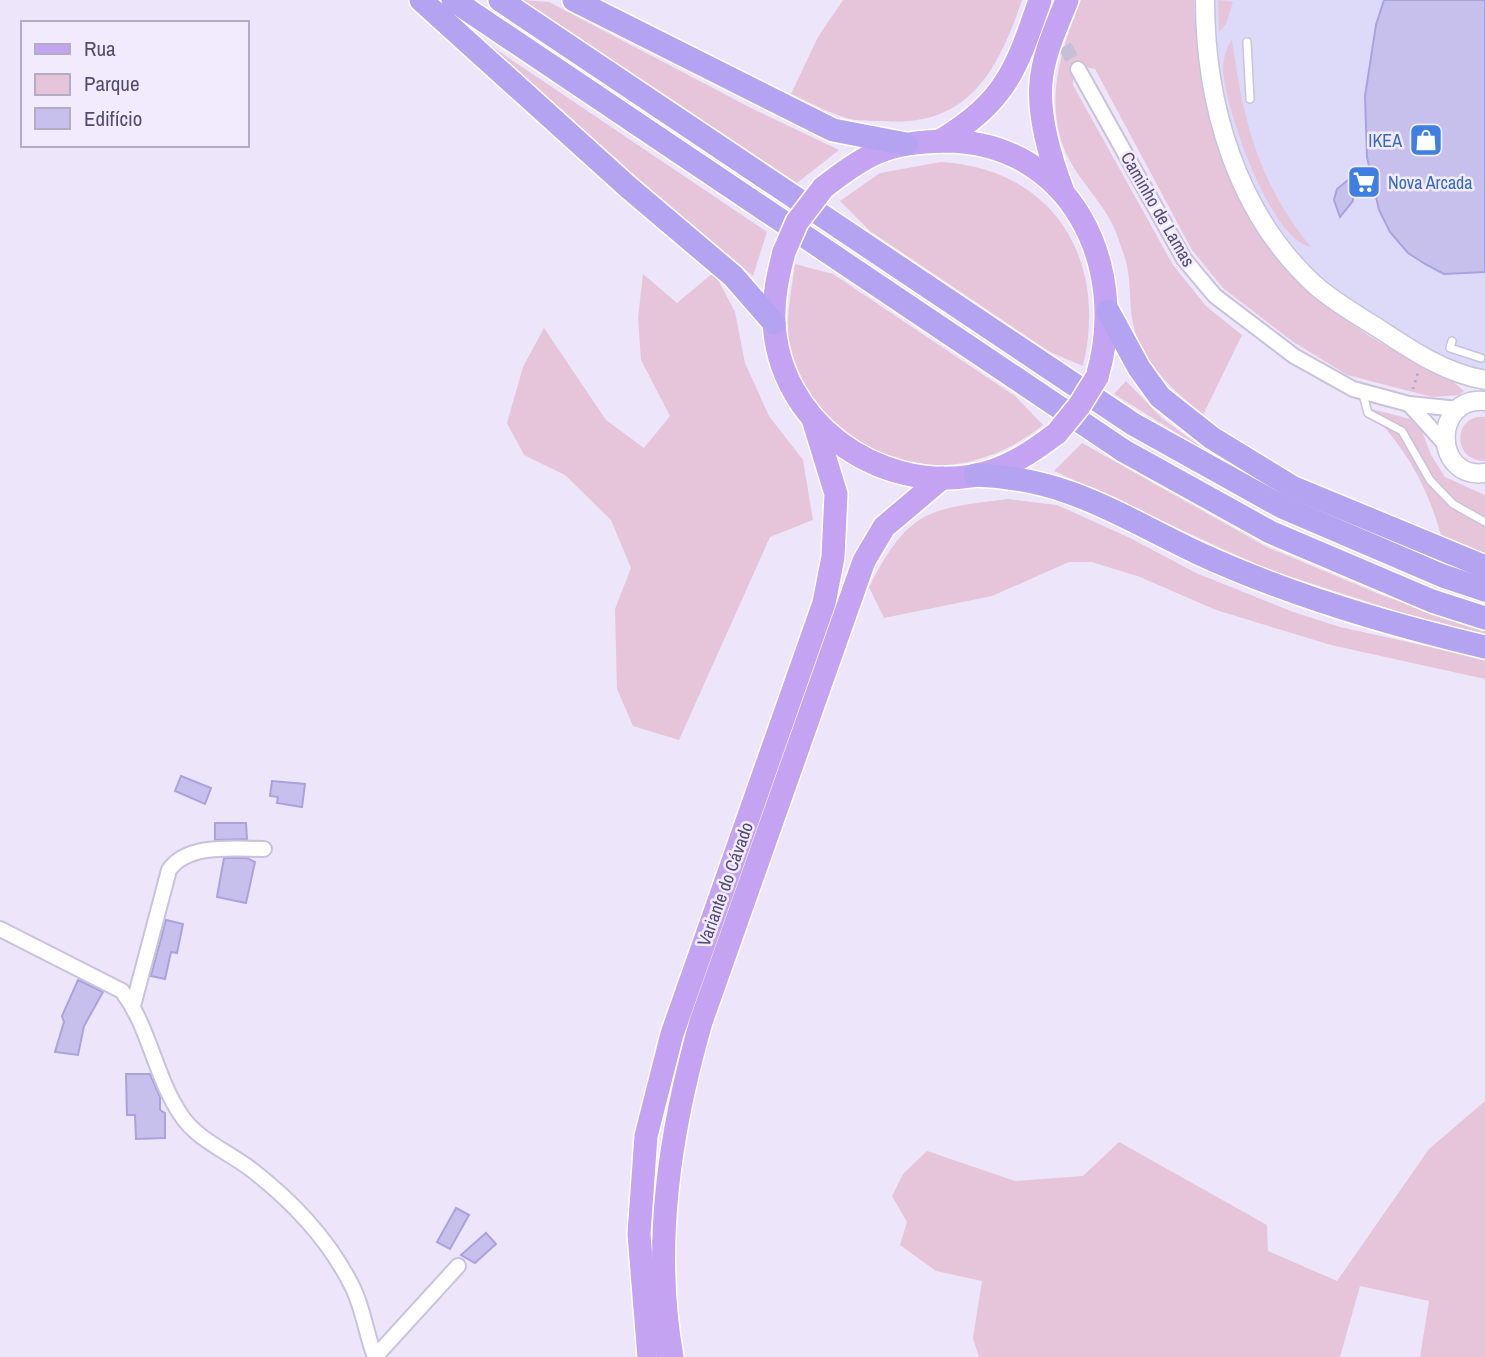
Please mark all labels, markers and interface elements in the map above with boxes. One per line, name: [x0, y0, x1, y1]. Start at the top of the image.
legend: [21, 21, 248, 147]
text: Rua: [84, 34, 116, 63]
text: Parque: [84, 69, 140, 98]
text: Edifício: [84, 104, 142, 133]
shop icon: IKEA: [1407, 121, 1445, 159]
place label: IKEA: [1368, 128, 1402, 153]
street label: Caminho de Lamas: [1115, 147, 1201, 271]
supermarket icon: Nova Arcada: [1345, 163, 1383, 201]
place label: Nova Arcada: [1388, 170, 1473, 195]
street label: Variante do Cávado: [691, 819, 759, 949]

